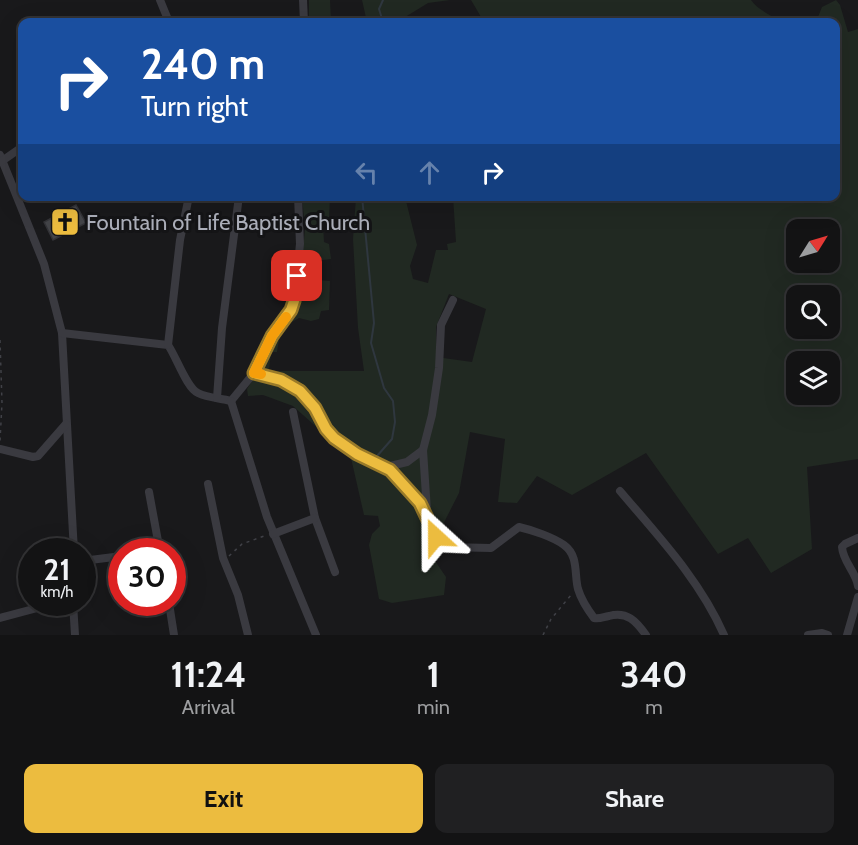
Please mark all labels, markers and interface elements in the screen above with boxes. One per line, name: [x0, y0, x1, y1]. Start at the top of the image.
text: 240 m: [141, 38, 265, 90]
icon: right: [42, 42, 120, 120]
text: Turn right: [141, 90, 248, 123]
icon: left: [350, 156, 383, 189]
icon: ahead: [413, 156, 446, 189]
icon: right: [476, 156, 509, 189]
church icon: Fountain of Life Baptist Church: [49, 206, 81, 238]
place label: Fountain of Life Baptist Church: [86, 209, 370, 236]
north arrow: [786, 219, 840, 273]
map controls: [786, 219, 840, 405]
pin: [271, 250, 322, 301]
icon: arrive: [280, 259, 313, 292]
button: search: [786, 285, 840, 339]
button: layers: [786, 351, 840, 405]
position arrow: [404, 505, 468, 569]
speed limit sign: 30: [108, 538, 186, 616]
text: 21: [44, 551, 70, 588]
text: km/h: [41, 583, 73, 601]
text: 11:24: [170, 652, 246, 696]
text: 1: [427, 652, 440, 696]
text: 340: [620, 652, 688, 696]
text: Arrival: [182, 695, 235, 719]
text: min: [417, 695, 450, 719]
text: m: [645, 695, 663, 719]
button: Exit: [24, 764, 423, 833]
button: Share: [435, 764, 834, 833]

